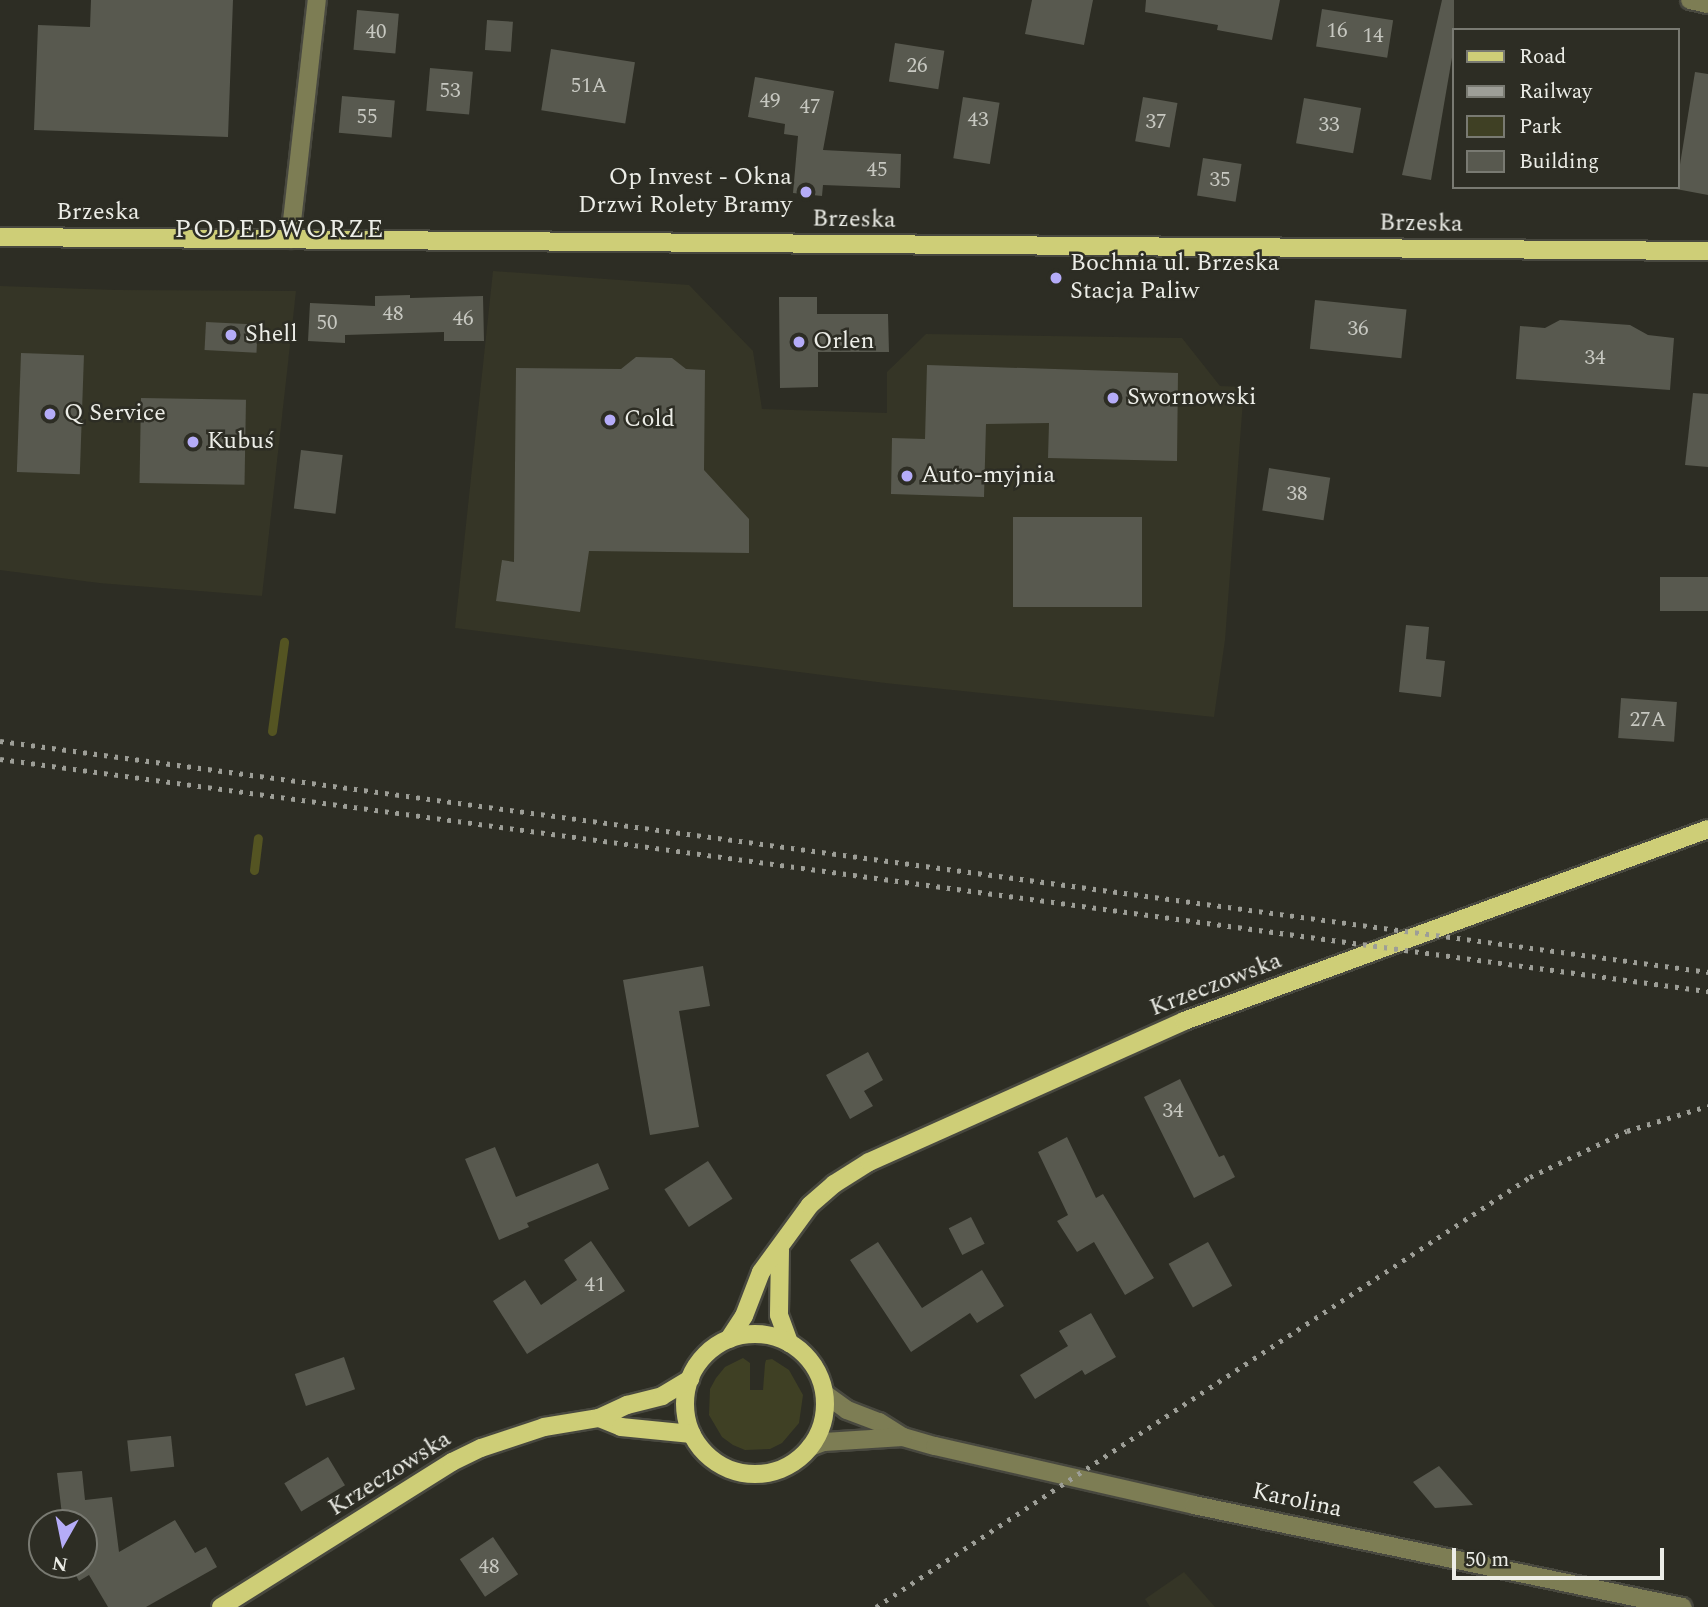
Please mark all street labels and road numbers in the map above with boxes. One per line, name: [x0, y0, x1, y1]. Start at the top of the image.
street label: Brzeska: [56, 199, 140, 227]
street label: Brzeska: [812, 205, 896, 235]
street label: Brzeska: [1379, 209, 1463, 239]
street label: Krzeczowska: [1146, 947, 1286, 1023]
street label: Krzeczowska: [324, 1425, 456, 1523]
street label: Karolina: [1249, 1477, 1345, 1525]

